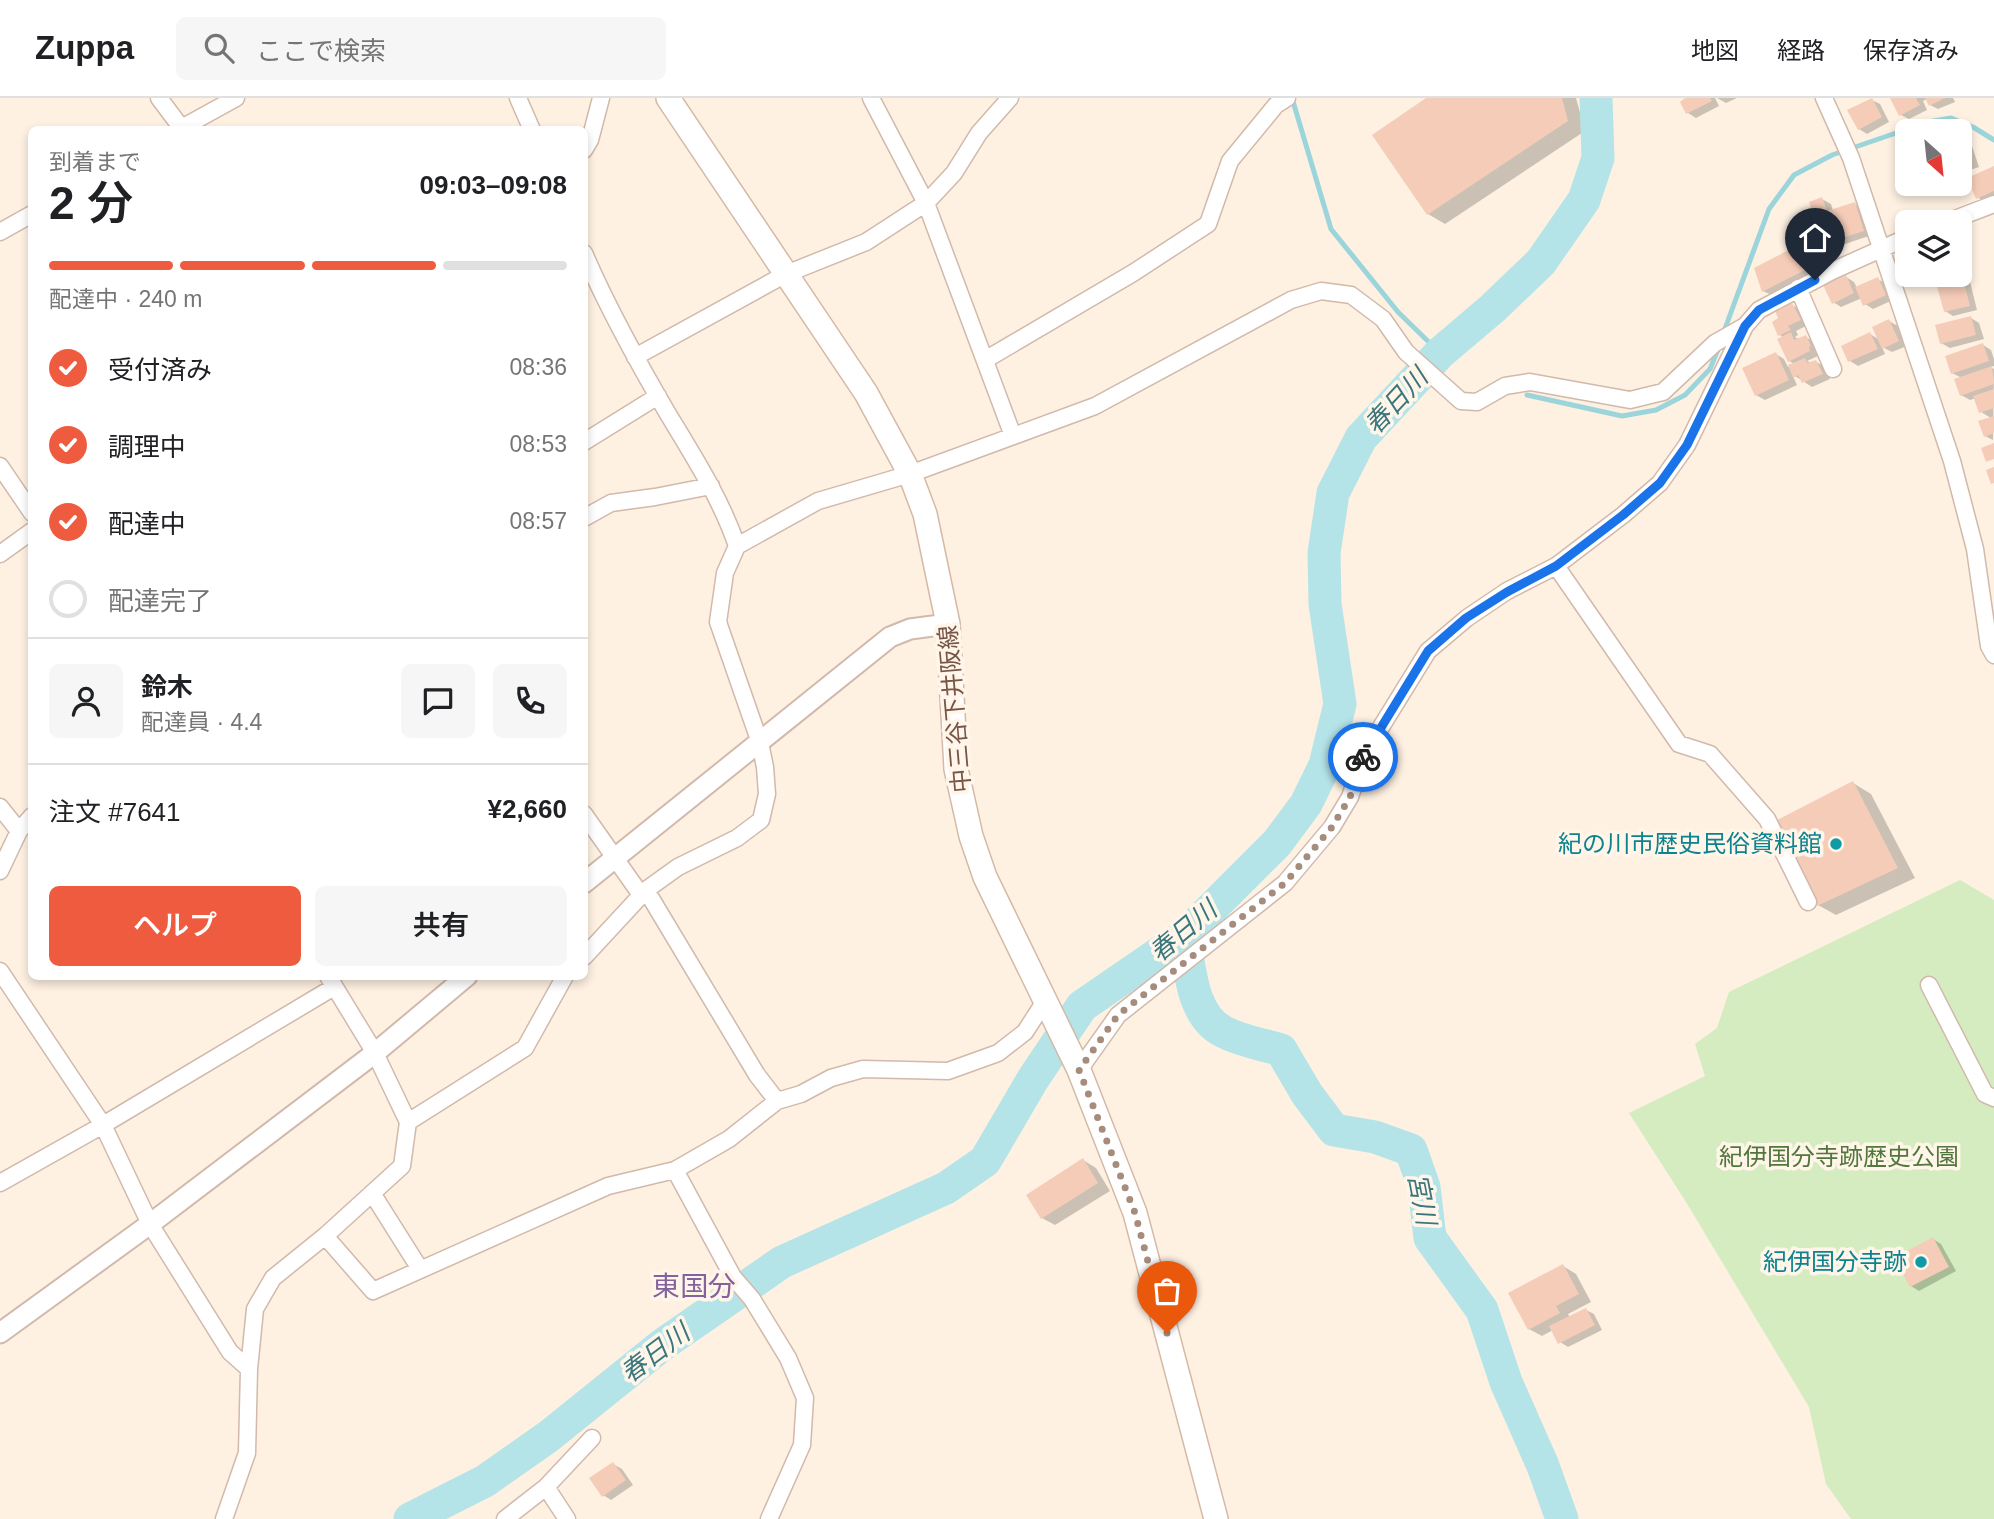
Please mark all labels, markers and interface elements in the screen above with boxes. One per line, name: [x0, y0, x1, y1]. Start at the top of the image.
search box: [176, 17, 666, 80]
text: Zuppa: [35, 29, 134, 66]
icon: search: [200, 29, 238, 67]
text: ここで検索: [256, 36, 386, 66]
text: 地図: [1691, 37, 1739, 64]
text: 経路: [1777, 37, 1825, 64]
text: 保存済み: [1863, 37, 1959, 64]
north arrow: [1895, 119, 1972, 196]
map controls: [1895, 119, 1972, 287]
text: 到着まで: [49, 149, 141, 175]
text: 09:03–09:08: [420, 170, 567, 200]
text: 2 分: [49, 177, 133, 229]
pin: [1785, 208, 1845, 280]
button: layers: [1895, 210, 1972, 287]
icon: home: [1796, 219, 1834, 257]
text: 配達中 · 240 m: [49, 286, 202, 312]
icon: check: [49, 349, 87, 387]
text: 08:36: [509, 354, 567, 380]
text: 受付済み: [108, 355, 212, 385]
water label: 春日川: [1358, 360, 1436, 440]
icon: check: [49, 426, 87, 464]
text: 08:53: [509, 431, 567, 457]
text: 調理中: [108, 432, 186, 462]
icon: check: [49, 503, 87, 541]
text: 08:57: [509, 508, 567, 534]
text: 配達中: [108, 509, 186, 539]
text: 配達完了: [108, 586, 212, 616]
street label: 中三谷下井阪線: [934, 624, 975, 794]
button: person: [49, 664, 123, 738]
button: chat: [401, 664, 475, 738]
button: phone: [493, 664, 567, 738]
text: 鈴木: [141, 672, 193, 702]
text: 配達員 · 4.4: [141, 709, 262, 735]
courier: [1328, 722, 1398, 792]
icon: bike: [1344, 738, 1382, 776]
text: ¥2,660: [487, 794, 567, 824]
text: 注文 #7641: [49, 797, 181, 827]
place label: 紀の川市歴史民俗資料館: [1558, 830, 1822, 857]
marker: 紀の川市歴史民俗資料館: [1828, 836, 1844, 852]
button: ヘルプ: [49, 886, 301, 966]
button: 共有: [315, 886, 567, 966]
water label: 春日川: [1143, 893, 1225, 968]
park label: 紀伊国分寺跡歴史公園: [1719, 1143, 1959, 1170]
water label: 宮川: [1402, 1171, 1442, 1230]
place label: 紀伊国分寺跡: [1763, 1248, 1907, 1275]
marker: 紀伊国分寺跡: [1913, 1254, 1929, 1270]
pin: [1137, 1261, 1197, 1333]
district label: 東国分: [652, 1271, 736, 1302]
icon: bag: [1148, 1272, 1186, 1310]
water label: 春日川: [615, 1316, 698, 1388]

